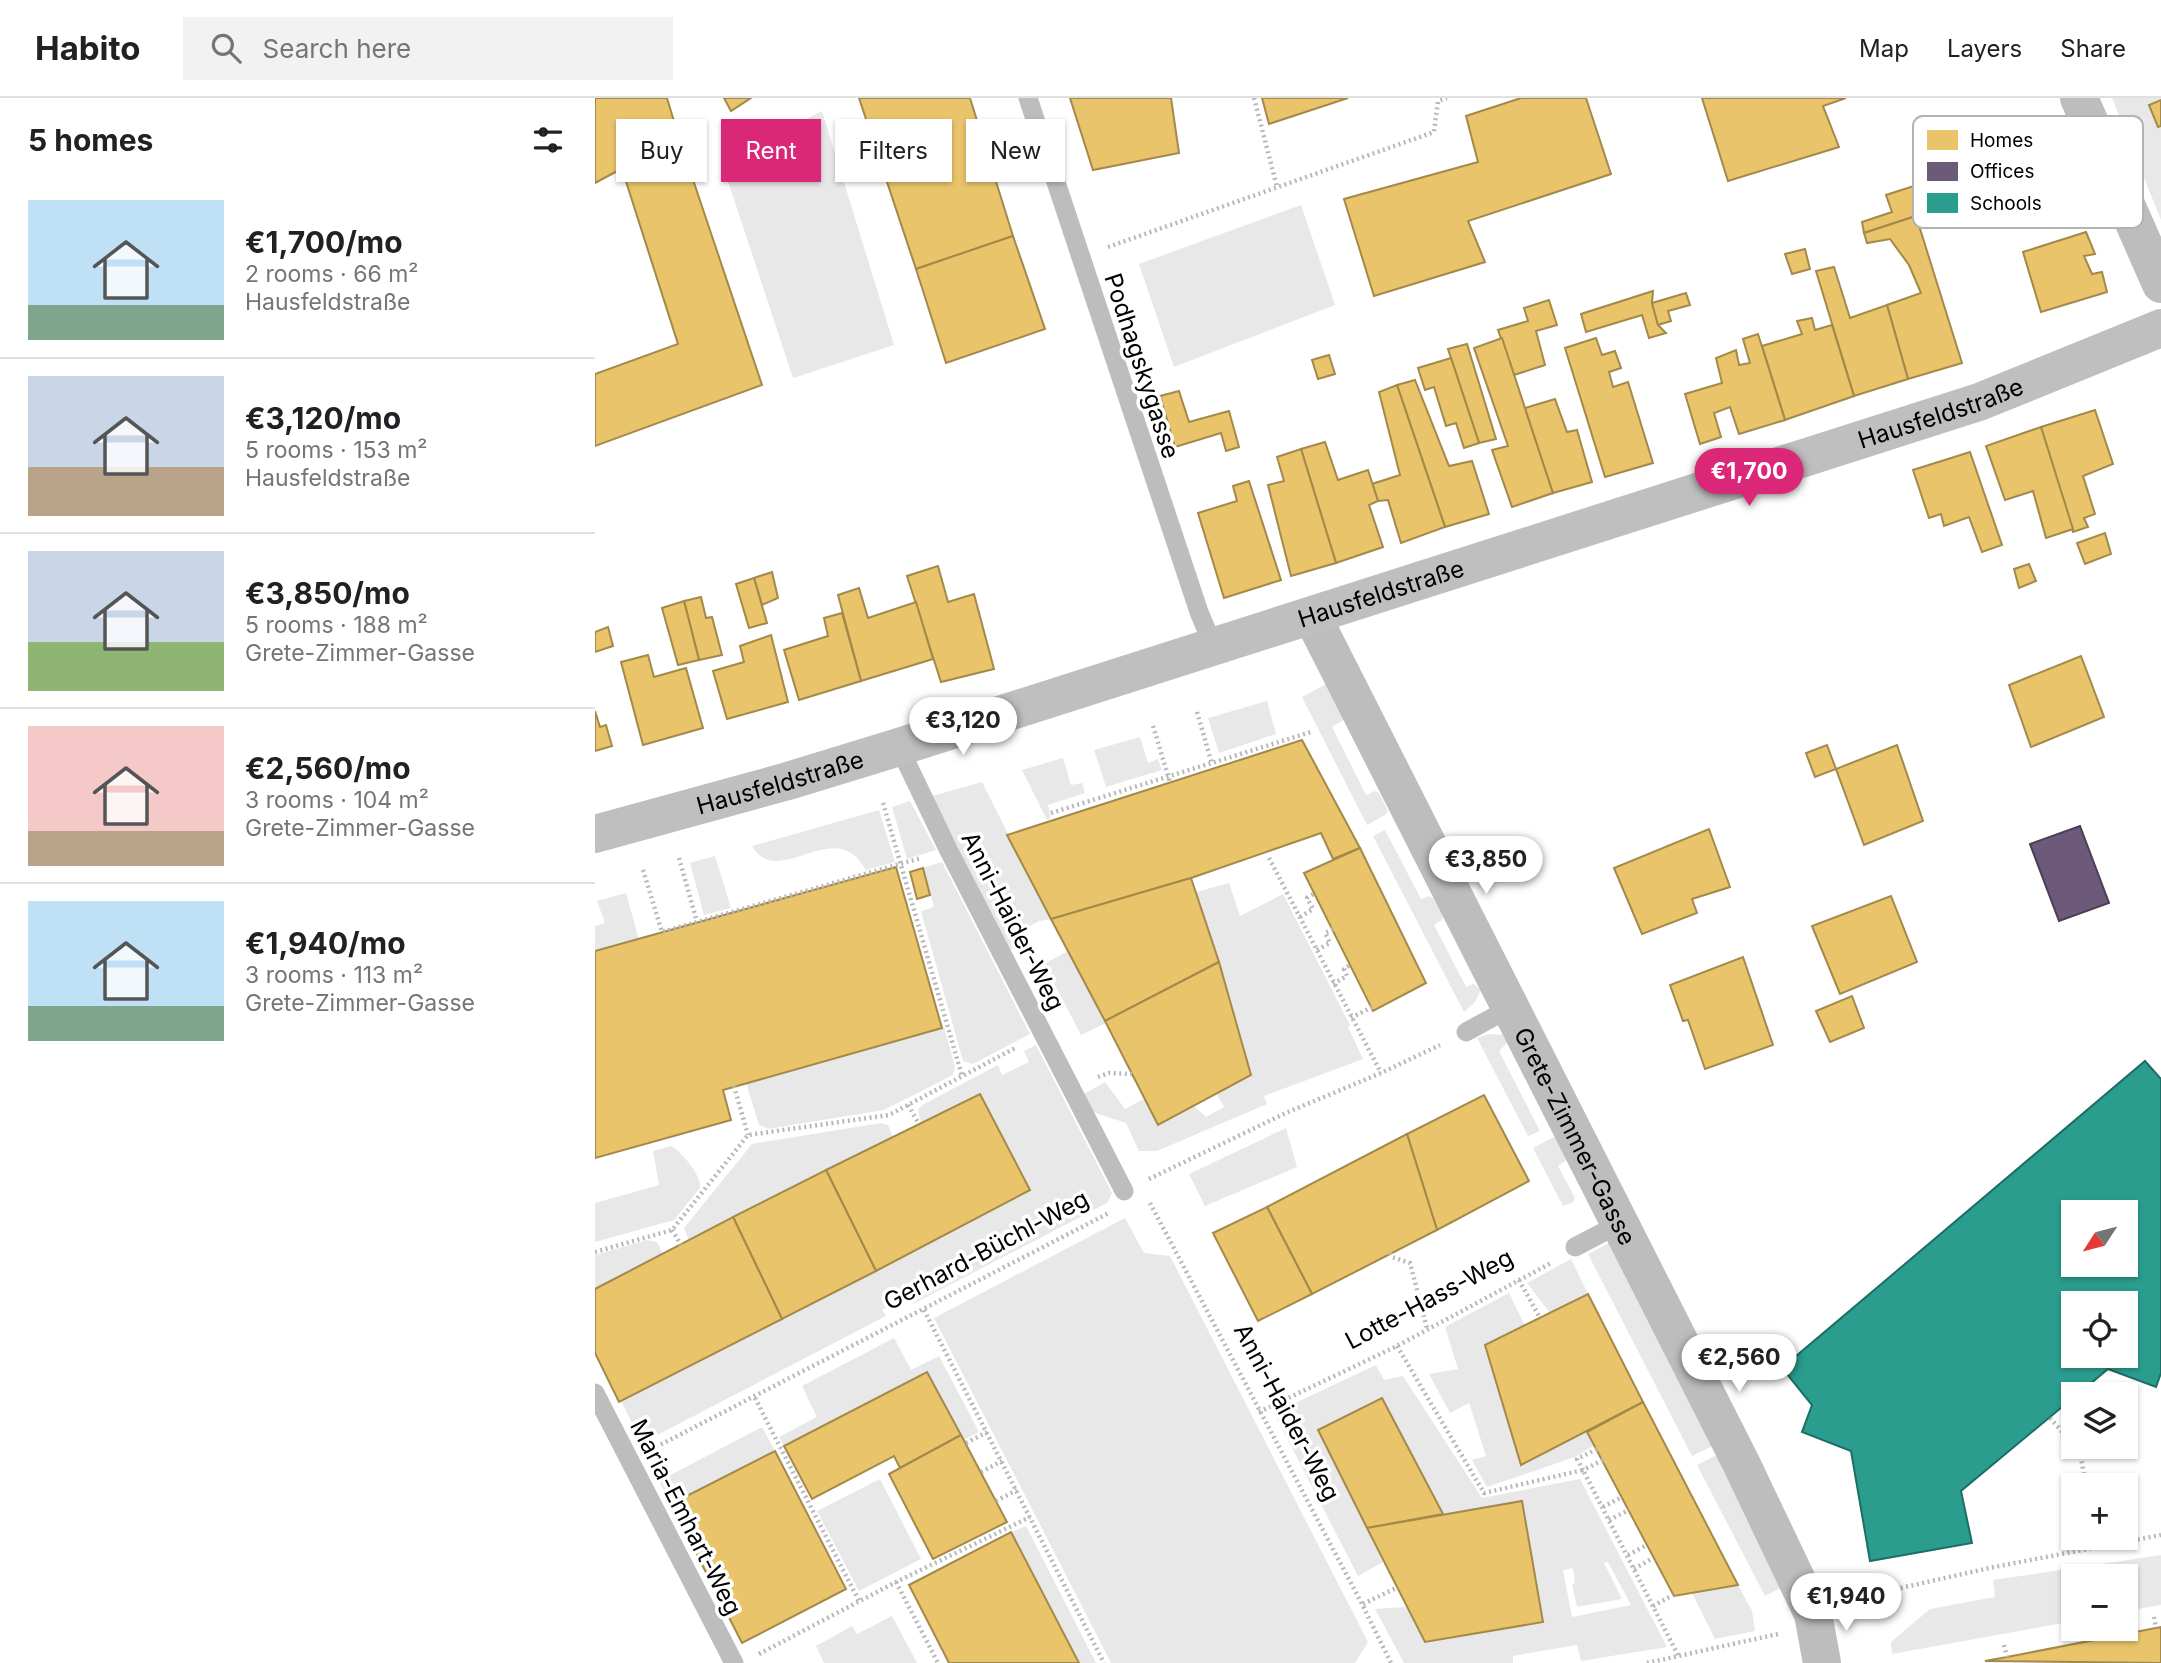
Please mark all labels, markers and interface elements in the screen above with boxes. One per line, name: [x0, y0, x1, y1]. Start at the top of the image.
search box: [183, 17, 673, 80]
text: Habito: [35, 28, 141, 68]
icon: search: [207, 29, 245, 67]
text: Search here: [263, 33, 411, 64]
text: Map: [1859, 34, 1909, 63]
text: Layers: [1947, 34, 2022, 63]
text: Share: [2060, 34, 2126, 63]
legend: [1913, 116, 2143, 228]
chip: Buy: [616, 119, 707, 182]
chip: Rent: [721, 119, 821, 182]
chip: Filters: [835, 119, 952, 182]
chip: New: [966, 119, 1065, 182]
icon: filters: [529, 121, 567, 159]
text: 5 homes: [28, 122, 153, 158]
text: Homes: [1970, 129, 2033, 152]
text: Offices: [1970, 160, 2034, 183]
text: Schools: [1970, 192, 2042, 215]
text: €1,700/mo: [245, 224, 403, 260]
icon: home: [84, 228, 168, 312]
text: 2 rooms · 66 m²: [245, 260, 419, 288]
street label: Podhagskygasse: [1098, 270, 1186, 462]
text: Hausfeldstraße: [245, 288, 410, 316]
street label: Hausfeldstraße: [1854, 371, 2027, 454]
text: €3,120/mo: [245, 400, 401, 436]
icon: home: [84, 404, 168, 488]
text: 5 rooms · 153 m²: [245, 436, 427, 464]
pin: €1,700: [1692, 448, 1806, 508]
text: €1,700: [1711, 457, 1787, 485]
text: Hausfeldstraße: [245, 464, 410, 492]
street label: Hausfeldstraße: [1294, 553, 1467, 633]
text: €3,850/mo: [245, 575, 410, 611]
icon: home: [84, 579, 168, 663]
text: 5 rooms · 188 m²: [245, 611, 428, 639]
text: Grete-Zimmer-Gasse: [245, 639, 475, 667]
pin: €3,120: [906, 698, 1020, 757]
text: €3,120: [925, 706, 1001, 734]
street label: Hausfeldstraße: [693, 744, 867, 820]
text: €2,560/mo: [245, 750, 411, 786]
icon: home: [84, 754, 168, 838]
text: 3 rooms · 104 m²: [245, 786, 429, 814]
text: Grete-Zimmer-Gasse: [245, 814, 475, 842]
street label: Anni-Haider-Weg: [955, 827, 1071, 1015]
pin: €3,850: [1429, 836, 1543, 896]
text: €3,850: [1445, 845, 1527, 873]
text: €1,940/mo: [245, 925, 406, 961]
icon: home: [84, 929, 168, 1013]
text: 3 rooms · 113 m²: [245, 961, 423, 989]
text: Grete-Zimmer-Gasse: [245, 989, 475, 1017]
street label: Grete-Zimmer-Gasse: [1508, 1022, 1643, 1250]
street label: Gerhard-Büchl-Weg: [879, 1184, 1093, 1316]
north arrow: [2061, 1200, 2139, 1278]
map controls: [2061, 1200, 2138, 1641]
street label: Lotte-Hass-Weg: [1340, 1243, 1518, 1355]
button: locate: [2061, 1291, 2138, 1368]
street label: Anni-Haider-Weg: [1228, 1318, 1346, 1506]
pin: €2,560: [1682, 1334, 1796, 1394]
text: €2,560: [1698, 1343, 1780, 1371]
button: layers: [2061, 1382, 2138, 1459]
street label: Maria-Emhart-Weg: [624, 1414, 748, 1620]
button: +: [2061, 1473, 2138, 1550]
button: −: [2061, 1564, 2138, 1641]
pin: €1,940: [1789, 1574, 1903, 1633]
text: €1,940: [1806, 1582, 1886, 1610]

